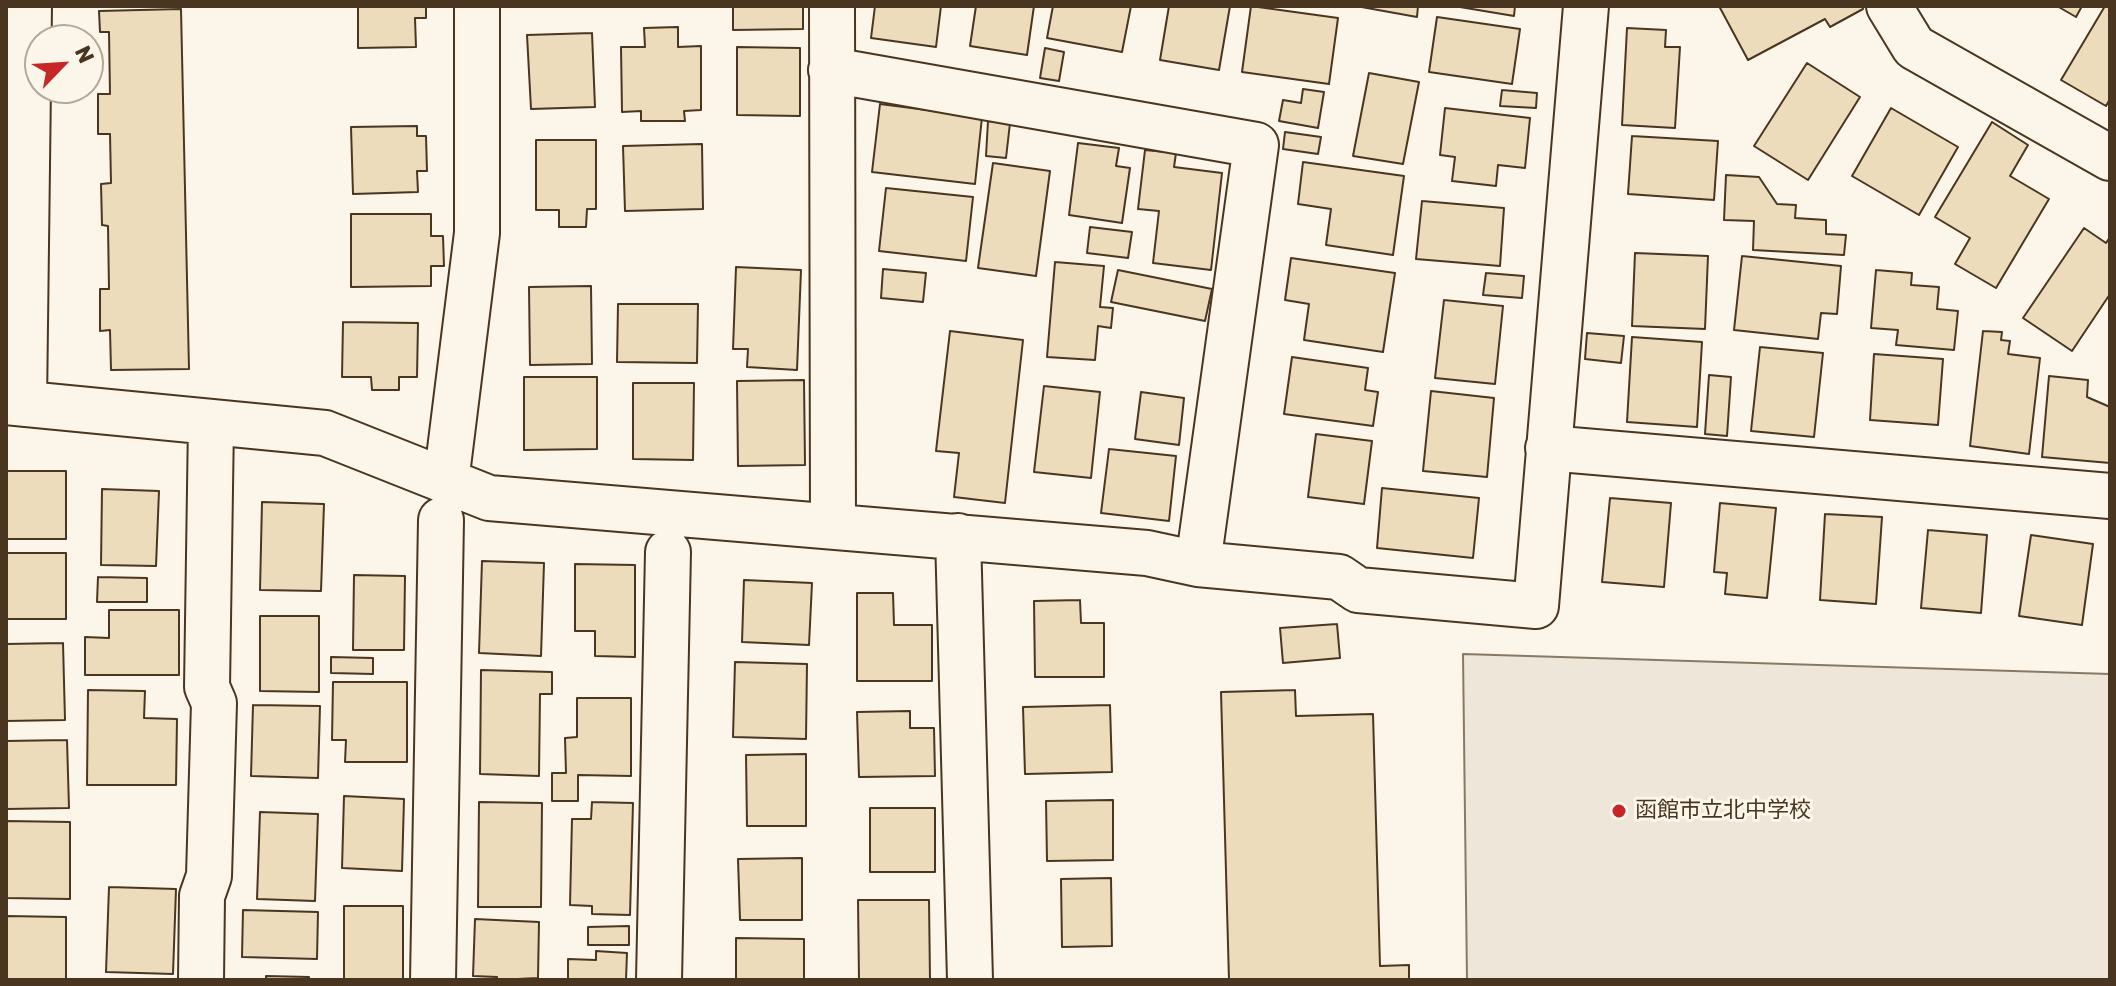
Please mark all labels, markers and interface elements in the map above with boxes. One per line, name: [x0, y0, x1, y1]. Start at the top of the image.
north arrow: [24, 24, 104, 104]
text: N: [69, 42, 100, 67]
place label: 函館市立北中学校: [1635, 798, 1811, 824]
marker: 函館市立北中学校: [1610, 802, 1628, 820]

